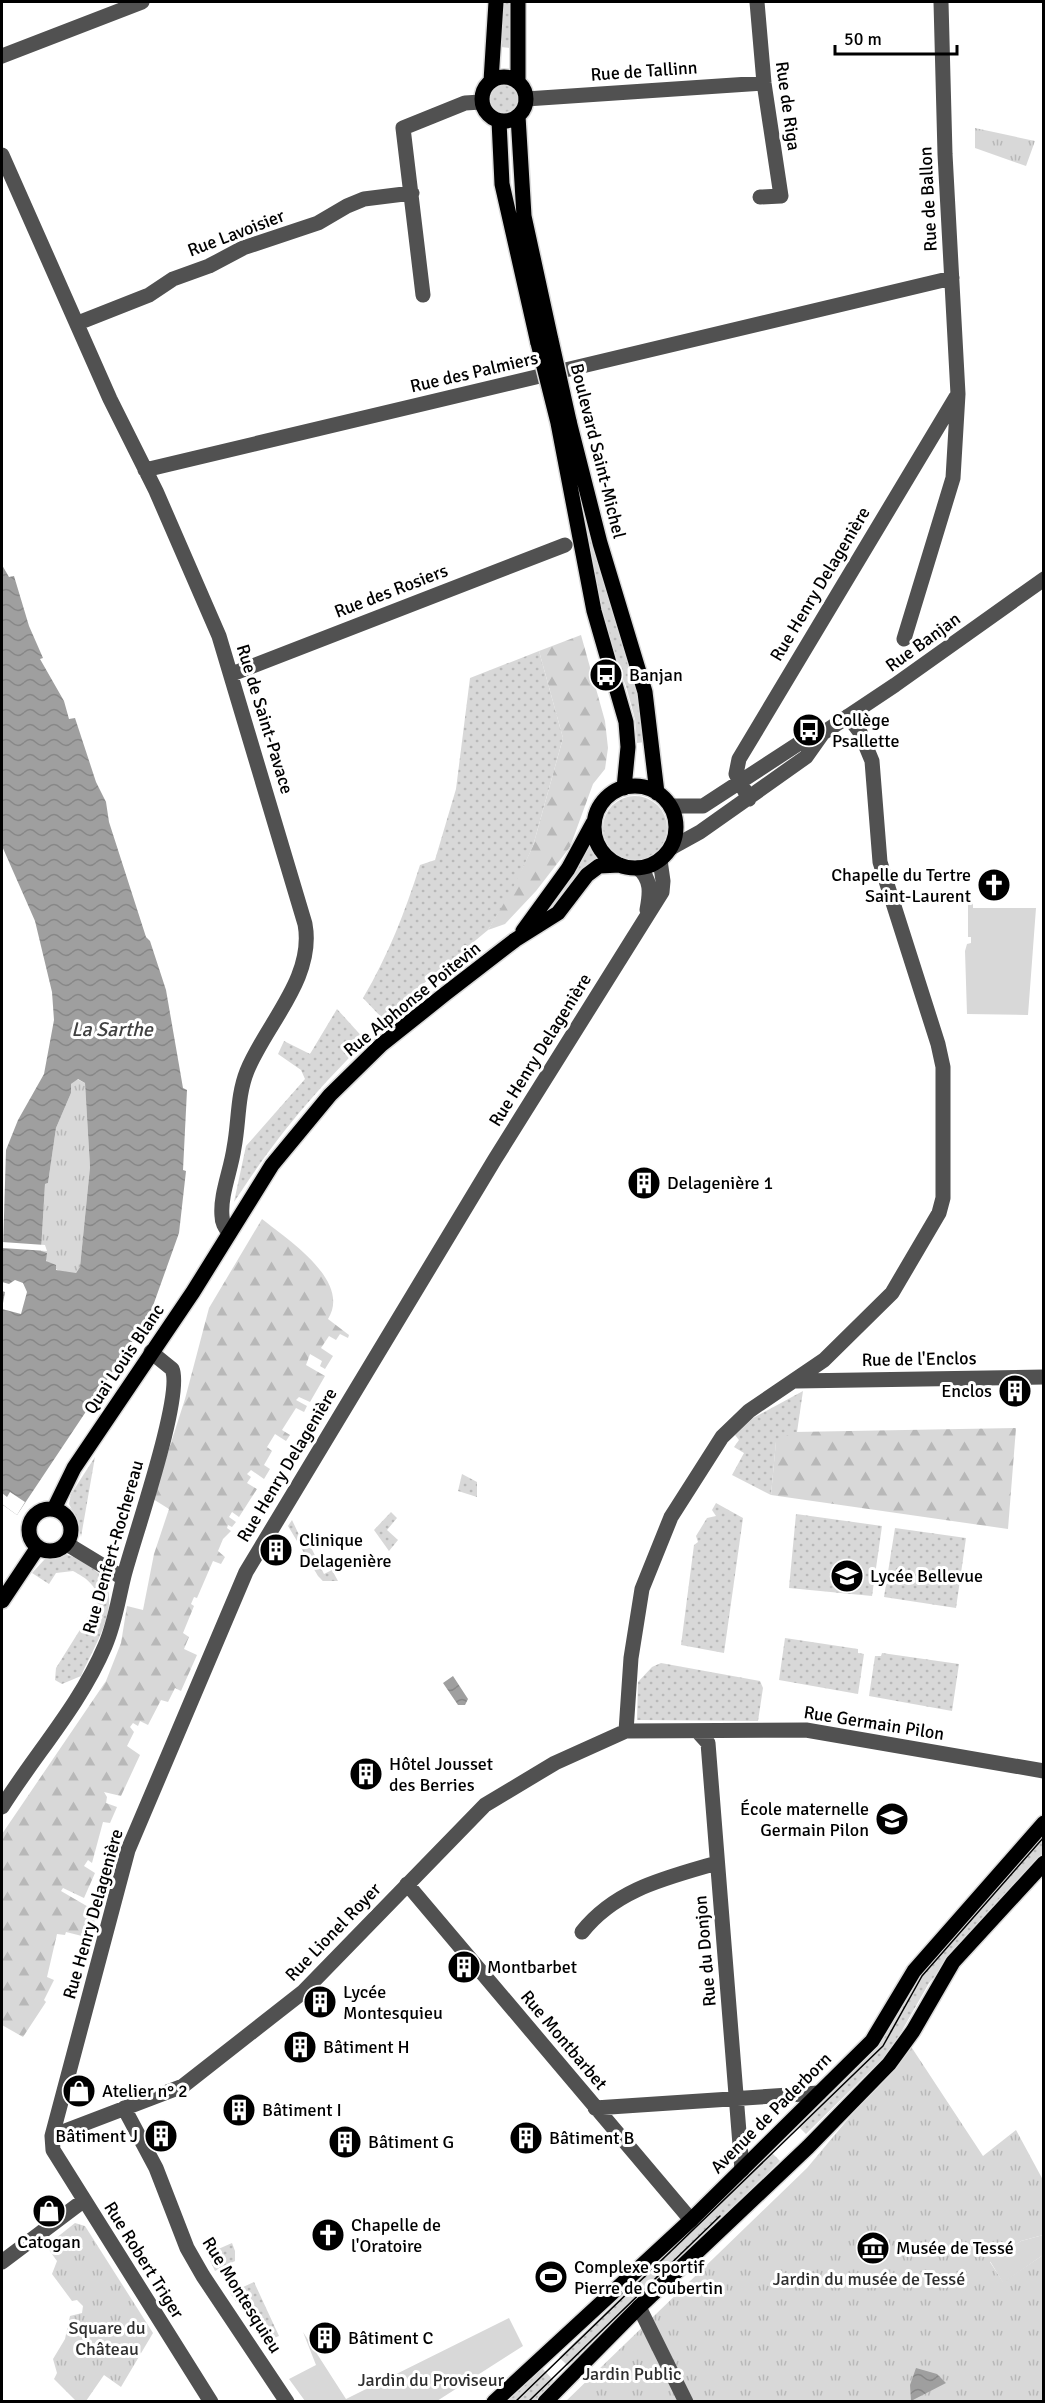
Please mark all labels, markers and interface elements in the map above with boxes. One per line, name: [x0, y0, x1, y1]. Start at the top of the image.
scale bar: [835, 18, 956, 56]
text: 50 m: [844, 28, 882, 50]
street label: Rue de Tallinn: [590, 56, 698, 86]
street label: Rue de Riga: [771, 60, 805, 152]
street label: Rue de Ballon: [914, 146, 942, 252]
street label: Rue Lavoisier: [185, 204, 288, 262]
street label: Rue des Palmiers: [408, 347, 540, 397]
street label: Boulevard Saint-Michel: [566, 361, 630, 541]
street label: Rue Henry Delagenière: [765, 503, 875, 665]
street label: Rue des Rosiers: [331, 559, 451, 623]
street label: Rue Banjan: [881, 608, 965, 676]
street label: Rue de Saint-Pavace: [232, 641, 298, 797]
bus stop icon: Banjan: [588, 657, 624, 693]
place label: Banjan: [629, 664, 683, 686]
place label: Collège Psallette: [832, 709, 900, 752]
bus stop icon: Collège Psallette: [791, 712, 827, 748]
place label: Chapelle du Tertre Saint-Laurent: [831, 864, 971, 907]
church icon: Chapelle du Tertre Saint-Laurent: [976, 867, 1012, 903]
street label: Rue Alphonse Poitevin: [339, 937, 485, 1061]
street label: Rue Henry Delagenière: [484, 969, 596, 1131]
water label: La Sarthe: [71, 1017, 154, 1042]
building icon: Delagenière 1: [626, 1165, 662, 1201]
place label: Delagenière 1: [667, 1172, 773, 1194]
street label: Quai Louis Blanc: [79, 1300, 169, 1418]
street label: Rue de l'Enclos: [861, 1347, 977, 1371]
building icon: Enclos: [997, 1373, 1033, 1409]
place label: Enclos: [941, 1380, 992, 1402]
street label: Rue Henry Delagenière: [232, 1384, 342, 1546]
street label: Rue Denfert-Rochereau: [78, 1458, 148, 1636]
place label: Clinique Delagenière: [299, 1529, 392, 1572]
building icon: Clinique Delagenière: [258, 1532, 294, 1568]
school or university icon: Lycée Bellevue: [829, 1558, 865, 1594]
place label: Lycée Bellevue: [870, 1565, 983, 1587]
street label: Rue Germain Pilon: [802, 1701, 946, 1745]
place label: Hôtel Jousset des Berries: [389, 1753, 493, 1796]
building icon: Hôtel Jousset des Berries: [348, 1756, 384, 1792]
place label: École maternelle Germain Pilon: [740, 1798, 869, 1841]
school or university icon: École maternelle Germain Pilon: [874, 1801, 910, 1837]
street label: Rue Henry Delagenière: [58, 1826, 128, 2002]
street label: Rue Lionel Royer: [281, 1878, 386, 1986]
street label: Rue du Donjon: [689, 1894, 721, 2008]
building icon: Montbarbet: [446, 1949, 482, 1985]
place label: Montbarbet: [487, 1956, 577, 1978]
place label: Lycée Montesquieu: [343, 1981, 443, 2024]
building icon: Lycée Montesquieu: [302, 1984, 338, 2020]
street label: Rue Montbarbet: [516, 1986, 612, 2094]
building icon: Bâtiment H: [282, 2029, 318, 2065]
place label: Bâtiment H: [323, 2036, 410, 2058]
street label: Avenue de Paderborn: [706, 2048, 836, 2178]
shop icon: Atelier n° 2: [61, 2073, 97, 2109]
place label: Atelier n° 2: [102, 2080, 188, 2102]
building icon: Bâtiment I: [221, 2092, 257, 2128]
place label: Bâtiment I: [262, 2099, 342, 2121]
building icon: Bâtiment J: [143, 2118, 179, 2154]
building icon: Bâtiment B: [508, 2120, 544, 2156]
building icon: Bâtiment G: [327, 2124, 363, 2160]
place label: Bâtiment J: [55, 2125, 138, 2147]
place label: Bâtiment B: [549, 2127, 635, 2149]
place label: Bâtiment G: [368, 2131, 454, 2153]
shop icon: Catogan: [31, 2193, 67, 2229]
street label: Rue Robert Triger: [99, 2197, 189, 2323]
place label: Chapelle de l'Oratoire: [351, 2214, 441, 2257]
church icon: Chapelle de l'Oratoire: [310, 2217, 346, 2253]
museum icon: Musée de Tessé: [855, 2230, 891, 2266]
place label: Catogan: [17, 2231, 81, 2253]
street label: Rue Montesquieu: [197, 2233, 287, 2357]
place label: Musée de Tessé: [896, 2237, 1014, 2259]
place label: Complexe sportif Pierre de Coubertin: [574, 2256, 723, 2299]
sports icon: Complexe sportif Pierre de Coubertin: [533, 2259, 569, 2295]
park label: Jardin du musée de Tessé: [773, 2268, 965, 2290]
park label: Square du Château: [68, 2317, 146, 2360]
building icon: Bâtiment C: [307, 2320, 343, 2356]
place label: Bâtiment C: [348, 2327, 434, 2349]
park label: Jardin Public: [582, 2363, 682, 2385]
park label: Jardin du Proviseur: [358, 2369, 504, 2391]

